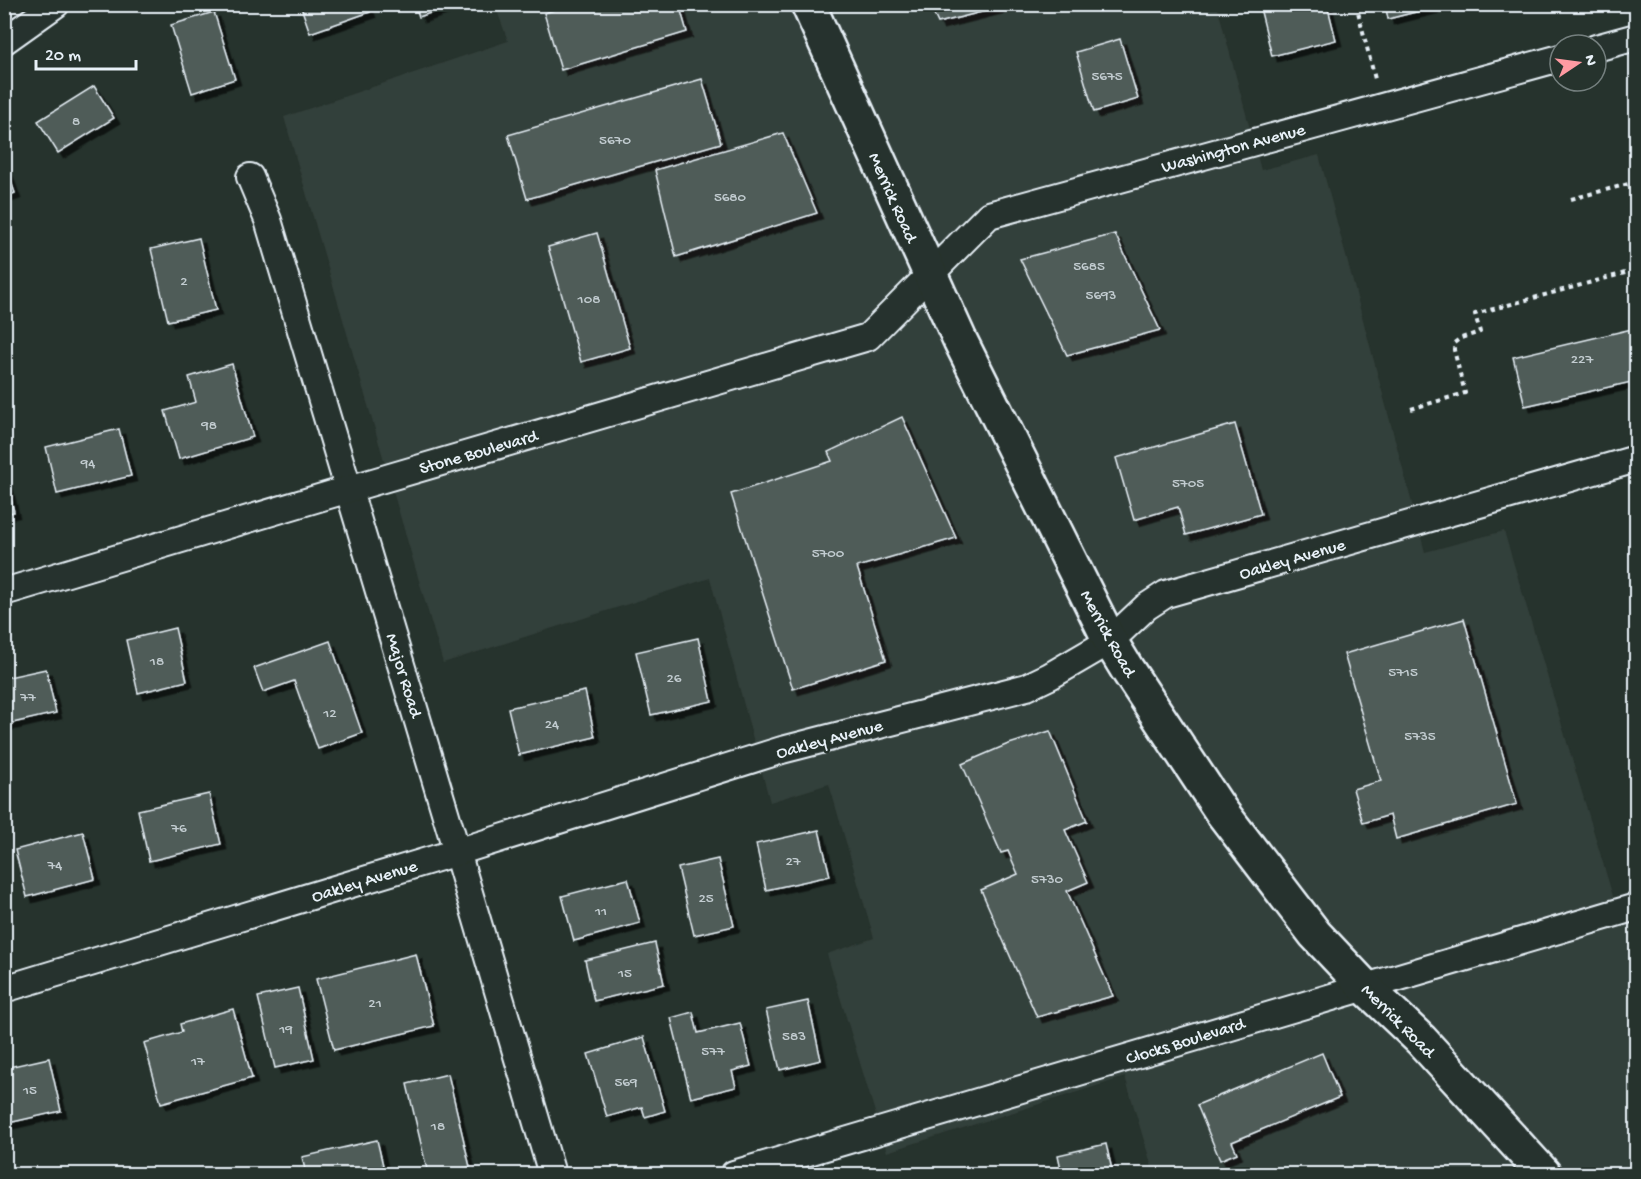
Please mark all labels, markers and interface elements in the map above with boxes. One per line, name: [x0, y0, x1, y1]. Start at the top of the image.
scale bar: [36, 33, 136, 71]
north arrow: [1548, 33, 1608, 93]
text: 20 m: [45, 46, 81, 67]
text: N: [1579, 53, 1600, 68]
house number: 5675: [1091, 68, 1123, 86]
house number: 8: [72, 113, 80, 131]
street label: Washington Avenue: [1159, 120, 1308, 179]
house number: 5670: [599, 132, 631, 150]
street label: Merrick Road: [863, 150, 921, 248]
house number: 5680: [714, 189, 747, 207]
house number: 5685: [1073, 258, 1105, 276]
house number: 2: [180, 273, 188, 291]
house number: 5693: [1086, 287, 1117, 305]
house number: 108: [577, 291, 600, 309]
house number: 227: [1571, 351, 1594, 369]
house number: 98: [200, 417, 217, 435]
street label: Stone Boulevard: [417, 426, 542, 480]
house number: 94: [80, 455, 95, 473]
house number: 5705: [1172, 475, 1204, 493]
street label: Oakley Avenue: [1237, 535, 1349, 586]
house number: 5700: [812, 545, 845, 563]
street label: Merrick Road: [1074, 587, 1140, 683]
street label: Major Road: [380, 631, 426, 722]
house number: 18: [149, 653, 164, 671]
house number: 5715: [1388, 664, 1418, 682]
house number: 26: [667, 670, 682, 688]
house number: 77: [19, 689, 37, 707]
house number: 12: [322, 705, 337, 723]
house number: 24: [545, 716, 559, 734]
street label: Oakley Avenue: [774, 716, 886, 765]
house number: 5735: [1404, 728, 1436, 746]
house number: 76: [170, 820, 187, 838]
house number: 27: [785, 853, 802, 871]
street label: Oakley Avenue: [309, 856, 421, 908]
house number: 74: [47, 857, 62, 875]
house number: 5730: [1031, 871, 1063, 889]
house number: 25: [698, 890, 714, 908]
house number: 11: [594, 903, 607, 921]
house number: 15: [617, 965, 632, 983]
street label: Merrick Road: [1356, 980, 1440, 1064]
house number: 21: [368, 995, 382, 1013]
street label: Clocks Boulevard: [1124, 1014, 1249, 1070]
house number: 19: [278, 1021, 293, 1039]
house number: 583: [782, 1028, 806, 1046]
house number: 577: [701, 1043, 726, 1061]
house number: 17: [190, 1053, 206, 1071]
house number: 569: [614, 1074, 638, 1092]
house number: 15: [22, 1082, 37, 1100]
house number: 18: [430, 1118, 445, 1136]

